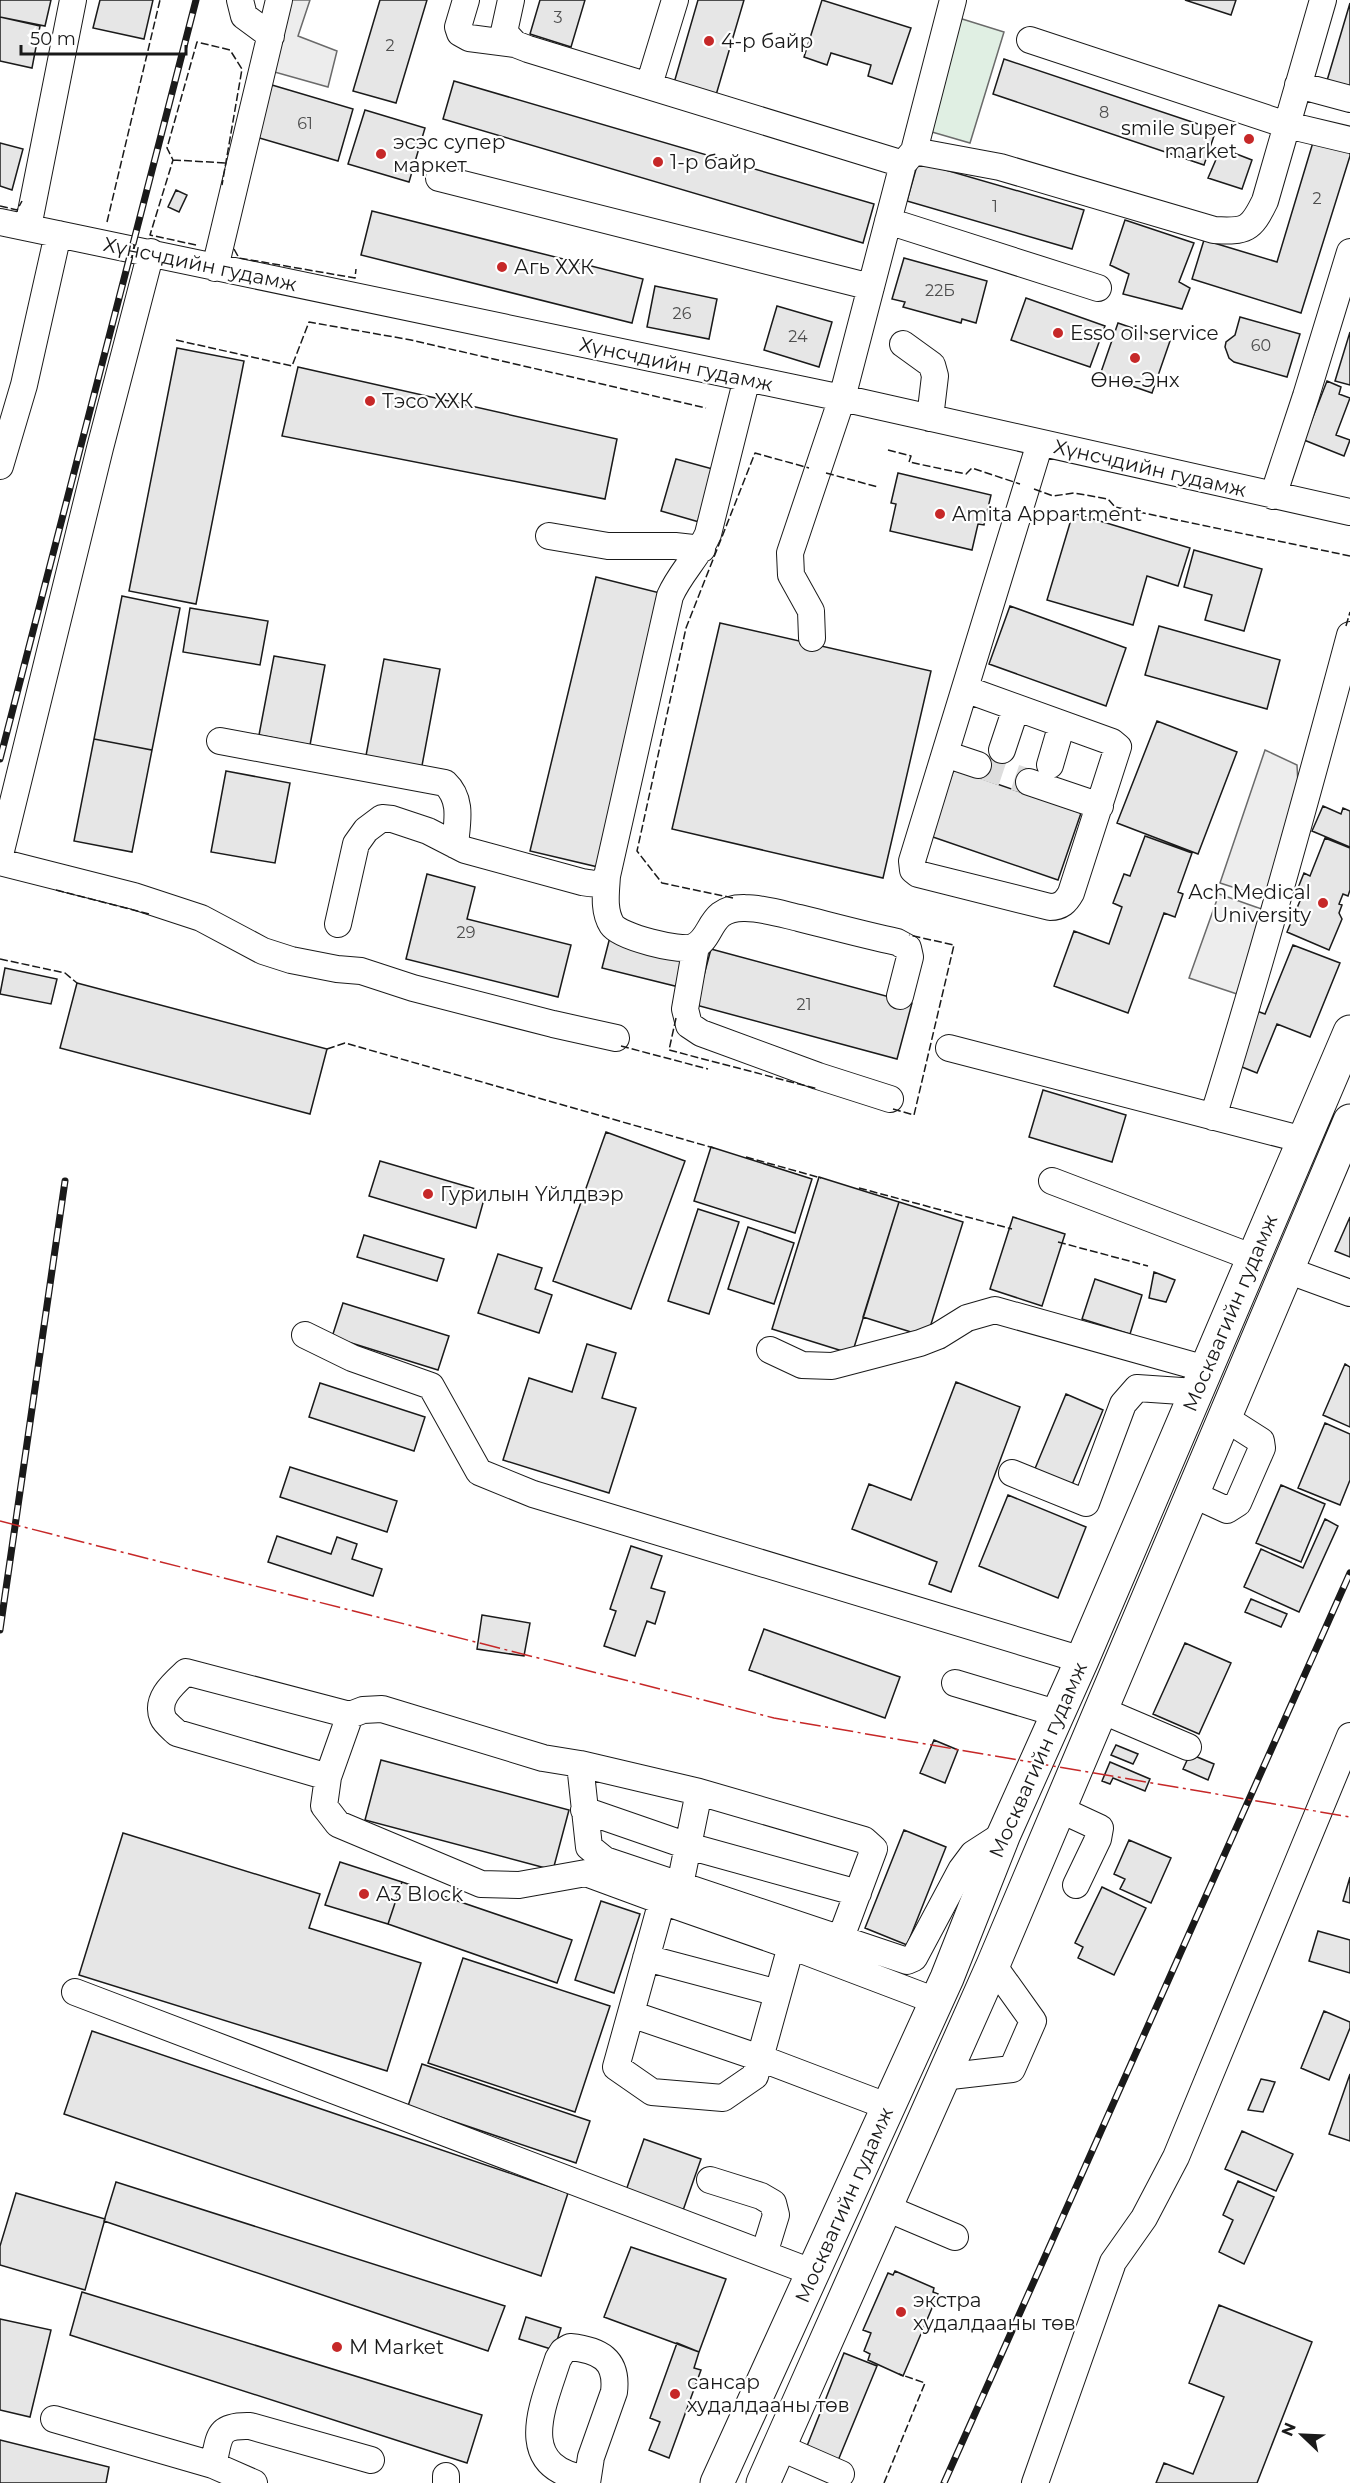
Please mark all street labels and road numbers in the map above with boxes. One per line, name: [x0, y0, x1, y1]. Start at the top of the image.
street label: Хүнсчдийн гудамж: [101, 232, 299, 296]
street label: Хүнсчдийн гудамж: [577, 332, 775, 396]
street label: Хүнсчдийн гудамж: [1051, 434, 1249, 502]
street label: Москвагийн гудамж: [1178, 1210, 1283, 1415]
street label: Москвагийн гудамж: [984, 1658, 1092, 1862]
street label: Москвагийн гудамж: [790, 2103, 898, 2307]

